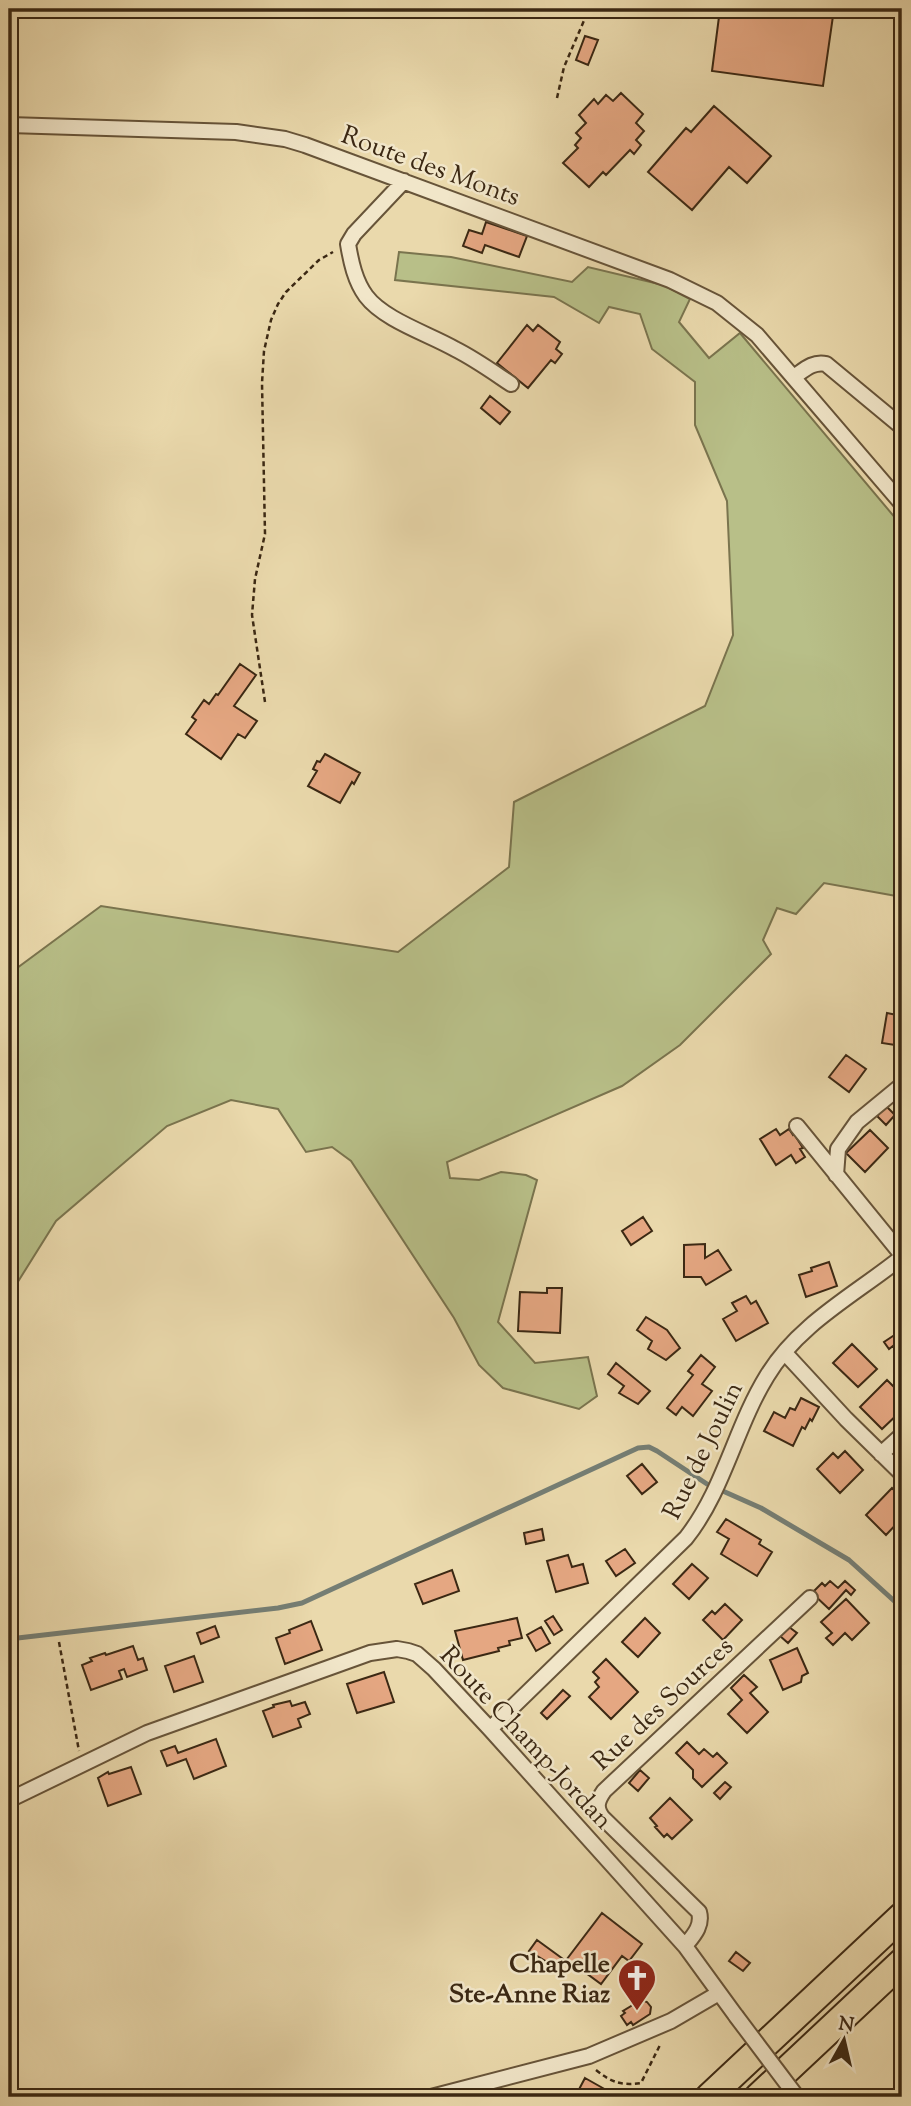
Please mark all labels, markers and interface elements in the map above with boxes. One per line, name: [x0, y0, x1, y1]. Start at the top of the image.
street label: Route des Monts: [336, 118, 525, 217]
street label: Rue de Joulin: [655, 1376, 754, 1526]
street label: Rue des Sources: [585, 1629, 743, 1780]
street label: Route Champ-Jordan: [430, 1639, 620, 1839]
place label: Chapelle Ste-Anne Riaz: [449, 1947, 610, 2014]
church icon: Chapelle Ste-Anne Riaz: [616, 1957, 658, 2012]
north arrow: [810, 2004, 880, 2074]
text: N: [837, 2011, 855, 2040]

